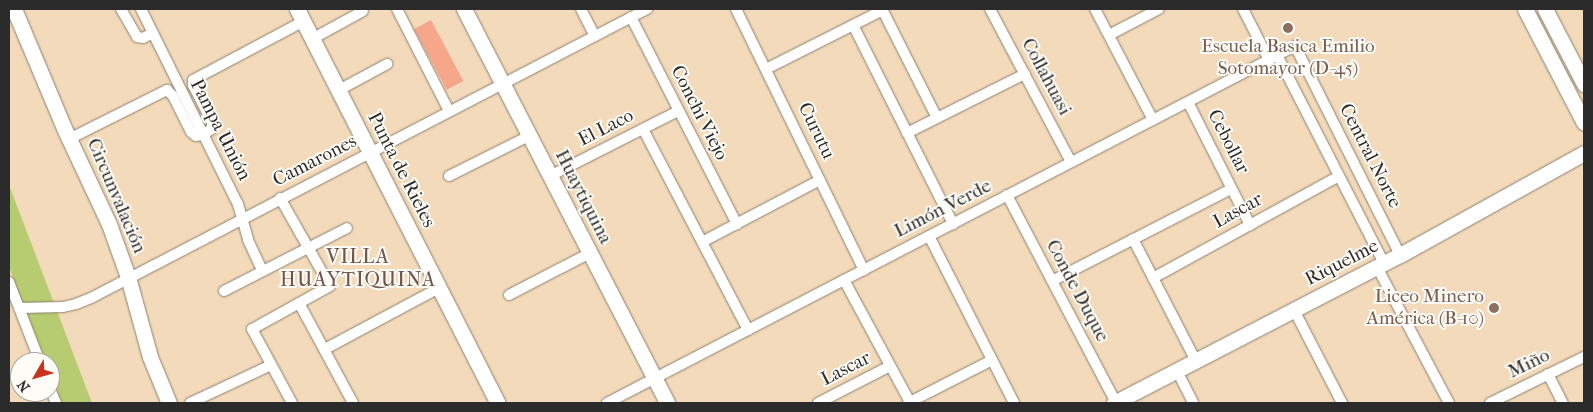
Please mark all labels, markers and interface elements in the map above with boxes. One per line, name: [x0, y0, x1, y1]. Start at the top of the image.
marker: Escuela Basica Emilio Sotomayor (D-45): [1282, 22, 1294, 34]
street label: Collahuasi: [1016, 34, 1076, 120]
place label: Escuela Basica Emilio Sotomayor (D-45): [1201, 36, 1375, 80]
street label: Conchi Viejo: [665, 62, 733, 164]
street label: Pampa Unión: [185, 75, 255, 185]
street label: Curutu: [793, 99, 839, 163]
street label: Central Norte: [1334, 100, 1406, 212]
street label: El Laco: [574, 104, 638, 152]
street label: Cebollar: [1202, 106, 1254, 178]
street label: Punta de Rieles: [362, 108, 440, 232]
street label: Camarones: [269, 130, 361, 192]
street label: Circunvalación: [82, 135, 150, 257]
street label: Huaytiquina: [550, 146, 616, 248]
street label: Limón Verde: [891, 175, 995, 243]
street label: Lascar: [1209, 188, 1267, 234]
street label: Riquelme: [1301, 235, 1383, 291]
street label: Conde Duque: [1041, 236, 1113, 346]
district label: VILLA HUAYTIQUINA: [279, 244, 437, 291]
place label: Liceo Minero América (B-10): [1367, 286, 1484, 330]
marker: Liceo Minero América (B-10): [1488, 302, 1500, 314]
street label: Miño: [1504, 344, 1554, 384]
street label: Lascar: [817, 347, 875, 391]
north arrow: [10, 352, 60, 402]
text: N: [14, 377, 34, 395]

